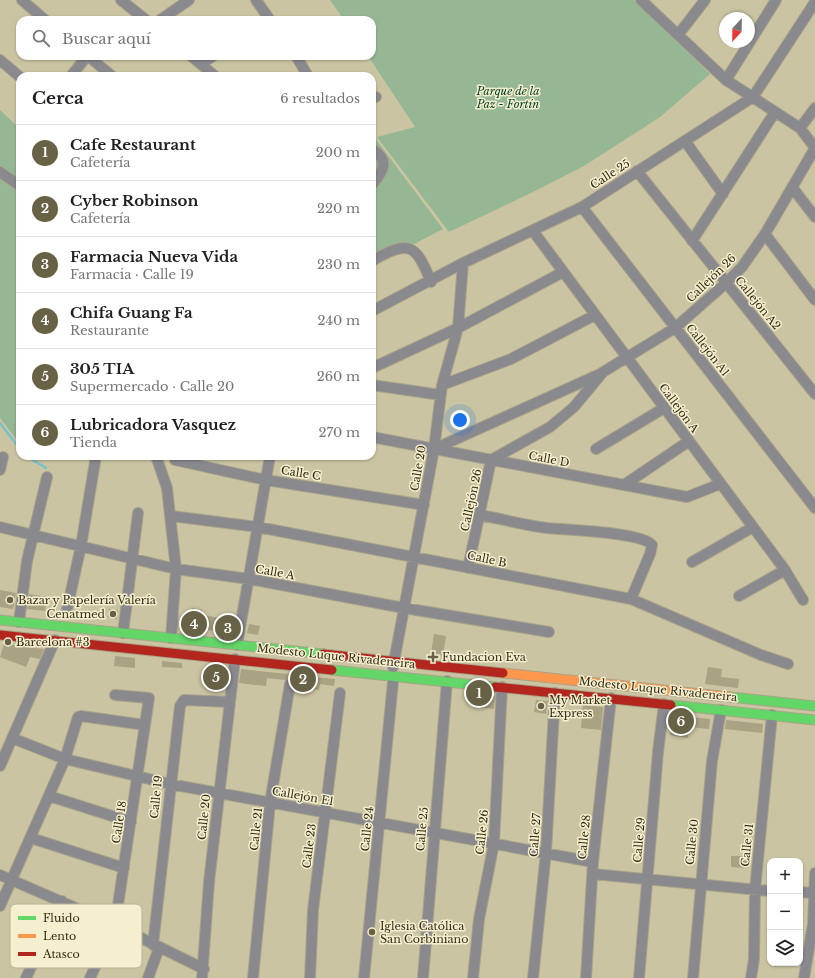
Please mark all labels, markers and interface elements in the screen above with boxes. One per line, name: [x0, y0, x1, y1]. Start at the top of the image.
north arrow: [719, 12, 755, 48]
search box: [16, 16, 376, 60]
icon: search: [30, 27, 52, 49]
text: Buscar aquí: [62, 29, 151, 48]
park label: Parque de la Paz - Fortín: [475, 84, 540, 111]
text: Cerca: [32, 88, 84, 109]
text: 6 resultados: [280, 90, 360, 107]
text: Cafe Restaurant: [70, 135, 196, 154]
text: 1: [42, 144, 48, 161]
text: 200 m: [316, 144, 360, 161]
text: Cafetería: [70, 154, 131, 171]
street label: Calle 25: [588, 156, 632, 192]
text: Cyber Robinson: [70, 191, 198, 210]
text: 2: [41, 200, 49, 217]
text: 220 m: [317, 200, 360, 217]
text: Cafetería: [70, 210, 131, 227]
text: Farmacia Nueva Vida: [70, 247, 238, 266]
street label: Callejón 26: [683, 251, 739, 305]
text: 3: [41, 256, 49, 273]
text: 230 m: [317, 256, 360, 273]
text: Farmacia · Calle 19: [70, 266, 194, 283]
street label: Callejón A2: [732, 274, 784, 333]
text: Chifa Guang Fa: [70, 303, 193, 322]
text: 4: [41, 312, 49, 329]
text: 240 m: [317, 312, 360, 329]
street label: Callejón A1: [683, 321, 733, 379]
text: Restaurante: [70, 322, 149, 339]
text: 305 TIA: [70, 359, 134, 378]
text: 5: [41, 368, 49, 385]
text: 260 m: [317, 368, 360, 385]
text: Supermercado · Calle 20: [70, 378, 234, 395]
street label: Callejón A: [656, 381, 702, 436]
your location: [450, 410, 470, 430]
text: Lubricadora Vasquez: [70, 415, 236, 434]
text: 6: [41, 424, 49, 441]
text: 270 m: [319, 424, 360, 441]
text: Tienda: [70, 434, 117, 451]
street label: Calle 20: [407, 444, 429, 492]
street label: Calle D: [527, 448, 571, 470]
street label: Calle C: [280, 463, 322, 483]
street label: Callejón 26: [458, 467, 484, 533]
street label: Calle B: [466, 548, 508, 570]
street label: Calle A: [254, 562, 296, 582]
place label: Bazar y Papelería Valería: [18, 593, 157, 607]
marker: Bazar y Papelería Valería: [5, 595, 15, 605]
place label: Cenatmed: [47, 607, 106, 621]
marker: Cenatmed: [108, 609, 118, 619]
pin: 4: [181, 609, 207, 639]
pin: 3: [215, 613, 241, 643]
place label: Barcelona #3: [16, 635, 90, 649]
marker: Barcelona #3: [3, 637, 13, 647]
street label: Modesto Luque Rivadeneira: [256, 641, 417, 671]
place label: Fundacion Eva: [442, 650, 527, 664]
marker: Fundacion Eva: [427, 651, 439, 663]
pin: 5: [203, 662, 229, 692]
pin: 2: [290, 664, 316, 694]
street label: Modesto Luque Rivadeneira: [578, 674, 739, 704]
pin: 1: [466, 678, 492, 708]
place label: My Market Express: [549, 693, 612, 720]
marker: My Market Express: [536, 701, 546, 711]
pin: 6: [668, 706, 694, 736]
street label: Calle 19: [147, 775, 165, 819]
street label: Callejón E1: [271, 784, 335, 808]
street label: Calle 20: [195, 793, 213, 841]
street label: Calle 18: [109, 800, 129, 844]
street label: Calle 24: [358, 806, 376, 852]
street label: Calle 25: [413, 806, 431, 852]
street label: Calle 21: [247, 807, 265, 851]
street label: Calle 26: [473, 809, 491, 855]
street label: Calle 27: [526, 812, 544, 857]
street label: Calle 28: [575, 814, 593, 860]
street label: Calle 29: [630, 817, 648, 863]
street label: Calle 30: [683, 818, 701, 866]
street label: Calle 23: [299, 823, 319, 869]
street label: Calle 31: [738, 823, 756, 867]
map controls: [767, 858, 803, 966]
button: +: [767, 858, 803, 894]
button: −: [767, 894, 803, 930]
legend: [10, 904, 142, 968]
text: Fluido: [43, 911, 80, 925]
place label: Iglesia Católica San Corbiniano: [380, 919, 468, 946]
marker: Iglesia Católica San Corbiniano: [367, 927, 377, 937]
text: Lento: [43, 929, 76, 943]
button: layers: [767, 930, 803, 966]
text: Atasco: [42, 947, 80, 961]

